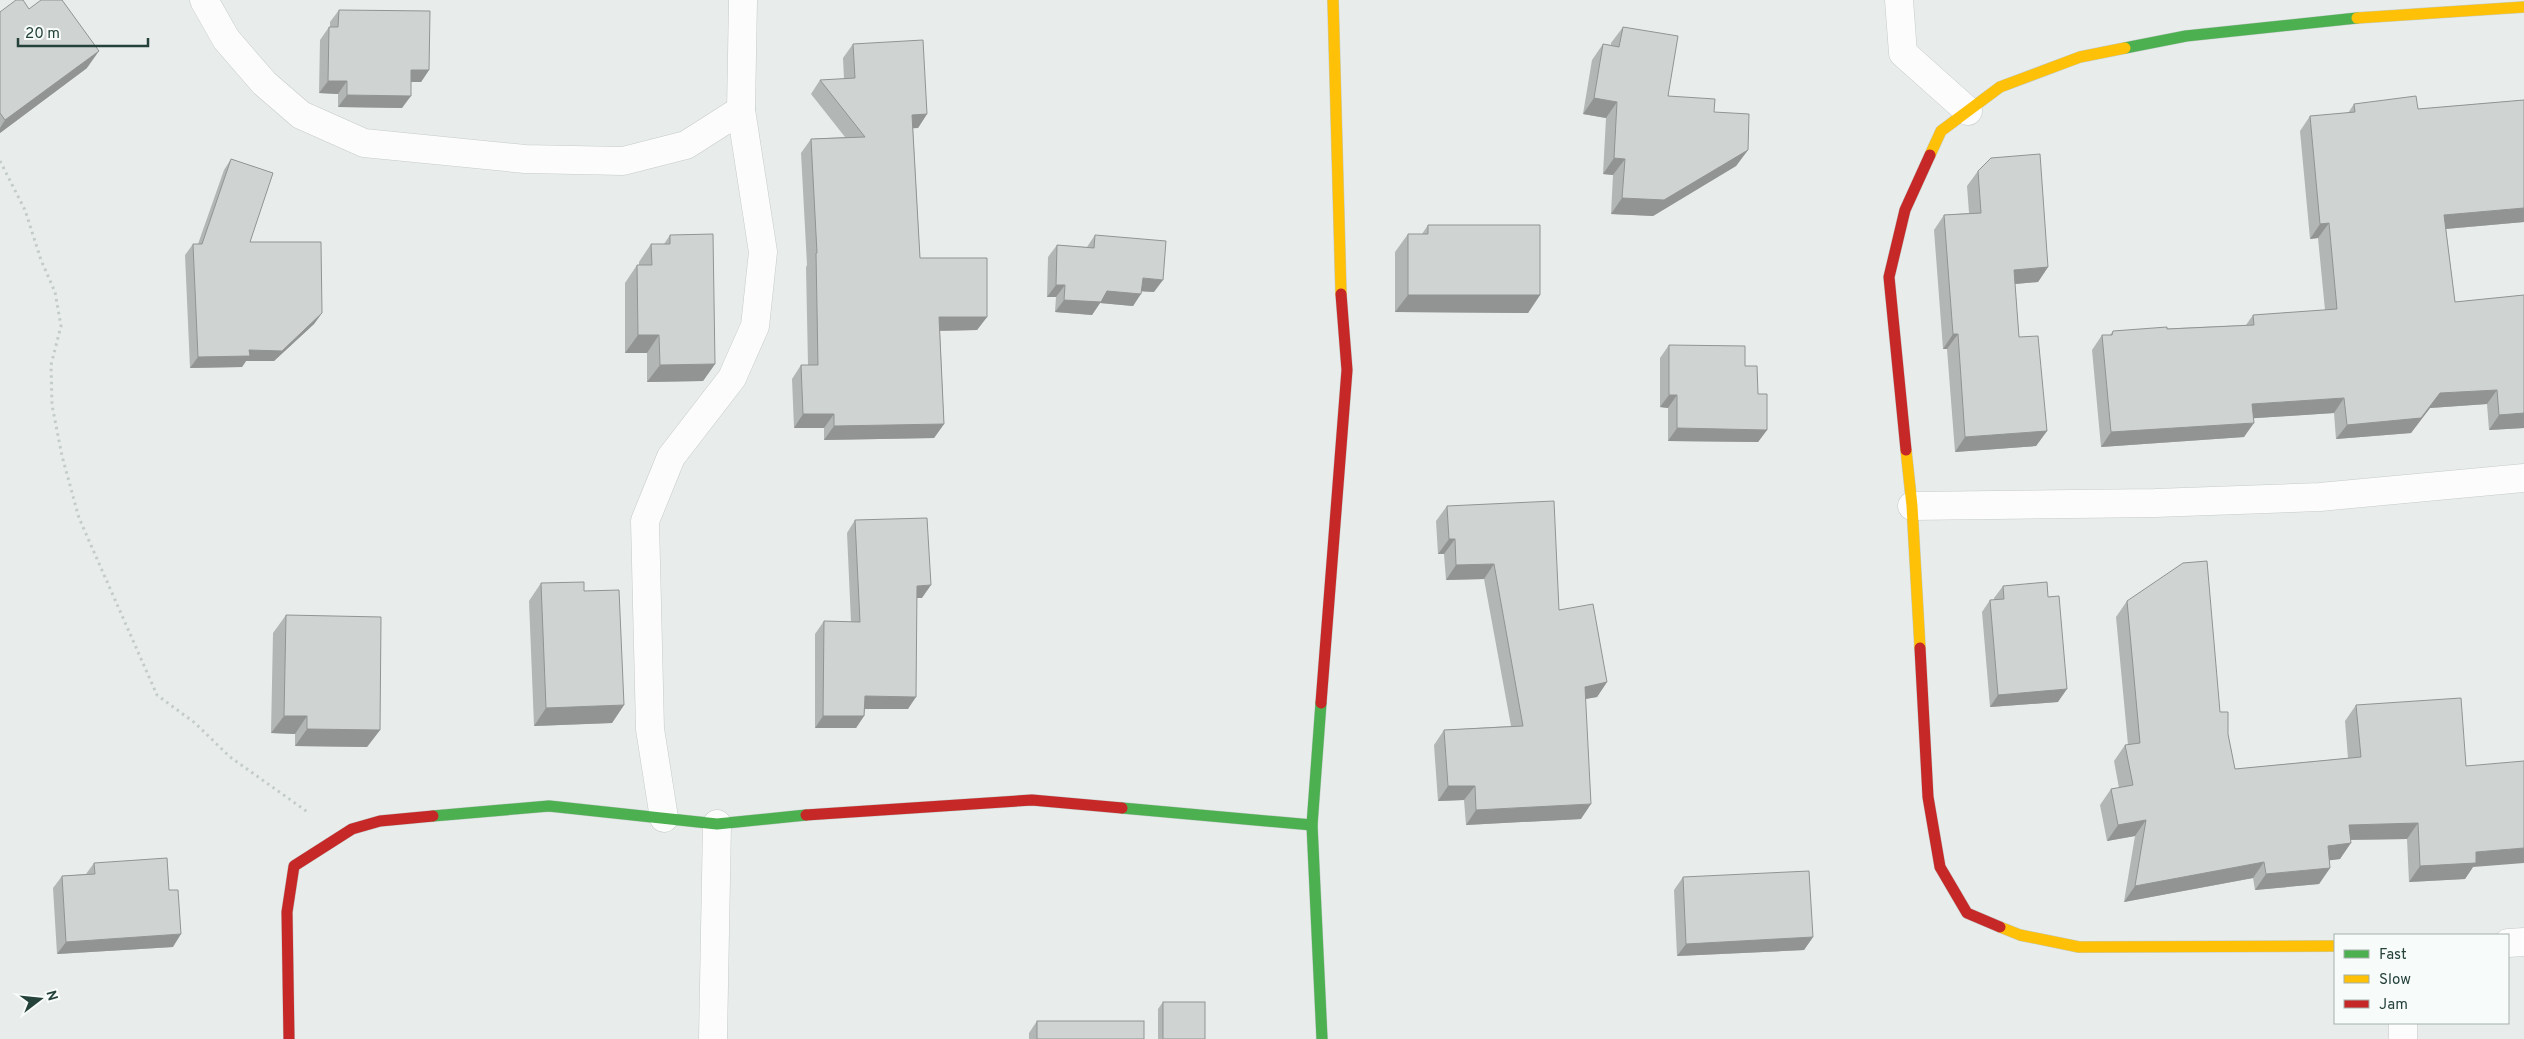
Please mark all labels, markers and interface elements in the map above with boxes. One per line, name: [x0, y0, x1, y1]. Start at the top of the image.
scale bar: [18, 15, 148, 47]
text: 20 m: [25, 25, 60, 44]
legend: [2334, 934, 2509, 1024]
text: Fast: [2379, 946, 2407, 965]
text: Slow: [2379, 971, 2411, 990]
north arrow: [15, 974, 65, 1024]
text: N: [41, 989, 61, 1003]
text: Jam: [2379, 996, 2408, 1015]

